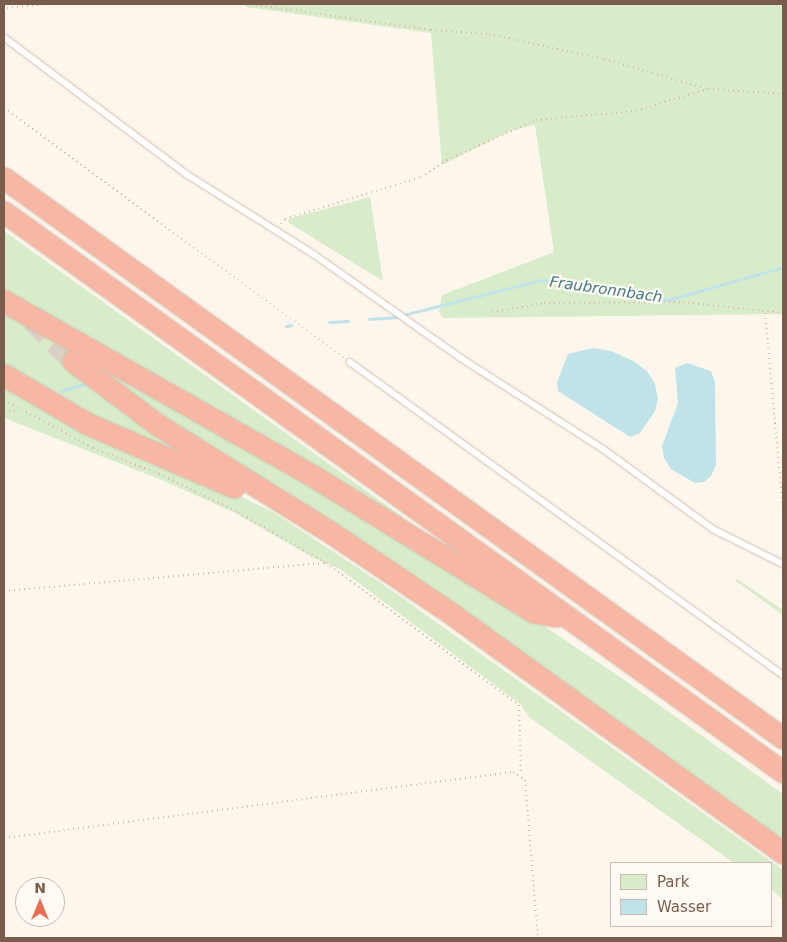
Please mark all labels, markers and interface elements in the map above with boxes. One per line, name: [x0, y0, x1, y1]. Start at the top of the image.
water label: Fraubronnbach: [548, 273, 664, 307]
legend: [610, 862, 772, 927]
text: Park: [657, 873, 689, 891]
north arrow: [15, 877, 65, 927]
text: N: [34, 880, 46, 896]
text: Wasser: [657, 898, 711, 916]

